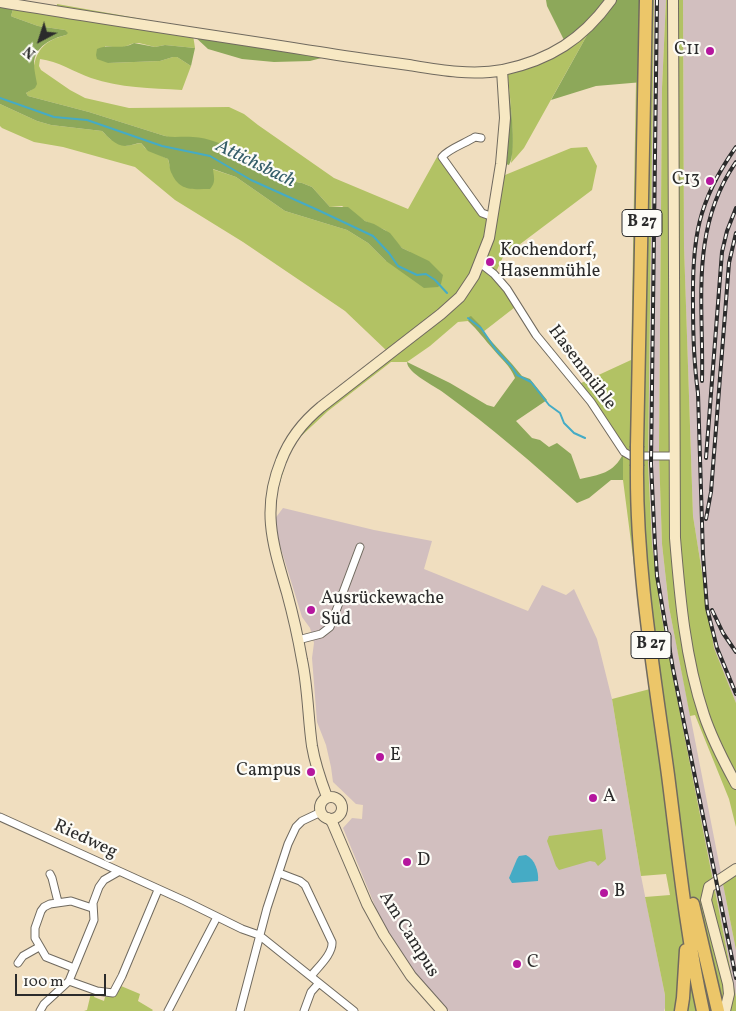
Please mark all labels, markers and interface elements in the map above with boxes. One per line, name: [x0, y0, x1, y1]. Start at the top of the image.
north arrow: [15, 15, 65, 65]
place label: C11: [674, 40, 700, 62]
text: N: [20, 41, 40, 62]
marker: C11: [704, 45, 716, 57]
water label: Attichsbach: [211, 136, 299, 194]
place label: C13: [672, 170, 700, 192]
marker: C13: [704, 175, 716, 187]
road number: B 27: [622, 210, 662, 237]
place label: Kochendorf, Hasenmühle: [500, 241, 600, 284]
marker: Kochendorf, Hasenmühle: [484, 256, 496, 268]
street label: Hasenmühle: [542, 321, 620, 415]
place label: Ausrückewache Süd: [321, 589, 444, 632]
marker: Ausrückewache Süd: [305, 604, 317, 616]
road number: B 27: [631, 632, 671, 658]
place label: E: [390, 746, 401, 768]
marker: E: [374, 751, 386, 763]
place label: Campus: [236, 761, 301, 783]
marker: Campus: [305, 766, 317, 778]
place label: A: [603, 787, 616, 809]
marker: A: [587, 792, 599, 804]
street label: Riedweg: [50, 816, 120, 864]
place label: D: [417, 851, 430, 873]
marker: D: [401, 856, 413, 868]
place label: B: [614, 882, 625, 904]
marker: B: [598, 887, 610, 899]
street label: Am Campus: [373, 888, 443, 982]
place label: C: [527, 953, 539, 975]
marker: C: [511, 958, 523, 970]
scale bar: [18, 964, 109, 996]
text: 100 m: [23, 972, 63, 993]

